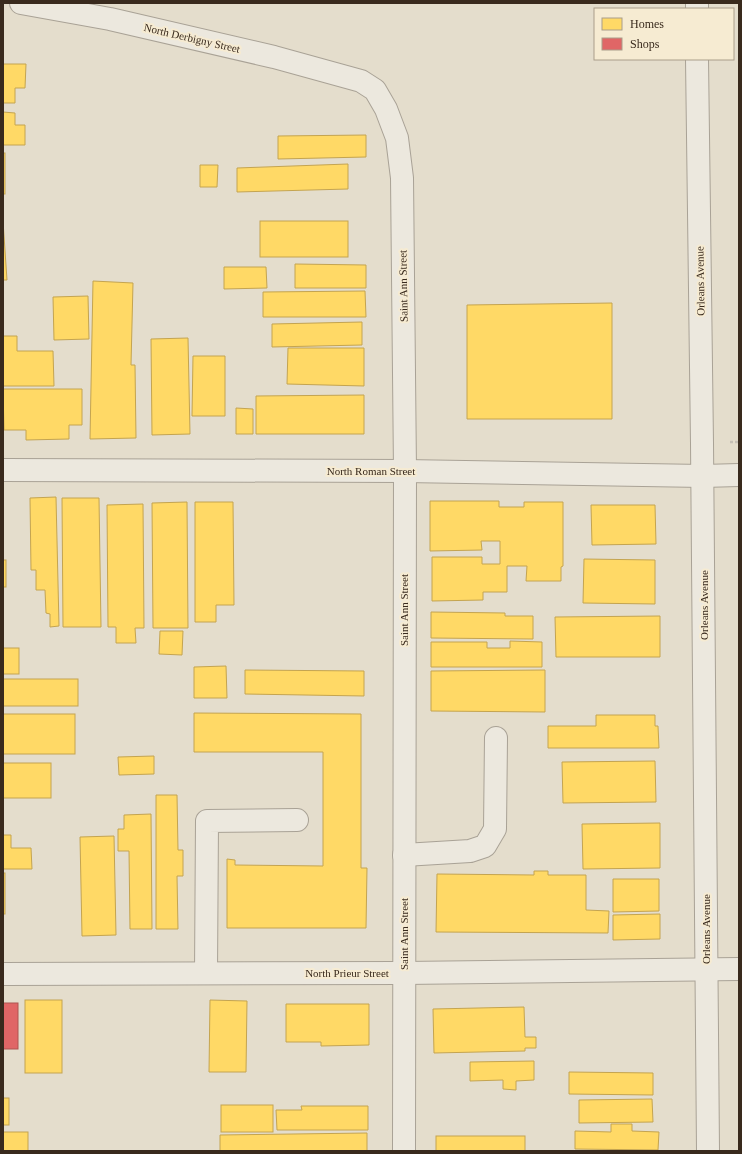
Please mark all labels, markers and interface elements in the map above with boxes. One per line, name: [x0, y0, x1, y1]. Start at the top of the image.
legend: [594, 8, 734, 60]
text: Homes: [630, 17, 664, 31]
street label: North Derbigny Street: [143, 21, 241, 55]
text: Shops: [630, 37, 660, 51]
street label: Orleans Avenue: [693, 246, 707, 316]
street label: Saint Ann Street: [396, 250, 410, 322]
street label: North Roman Street: [327, 465, 415, 477]
street label: Orleans Avenue: [698, 570, 710, 640]
street label: Saint Ann Street: [398, 574, 410, 646]
street label: Orleans Avenue: [700, 894, 712, 964]
street label: Saint Ann Street: [398, 898, 410, 970]
street label: North Prieur Street: [305, 967, 389, 979]

